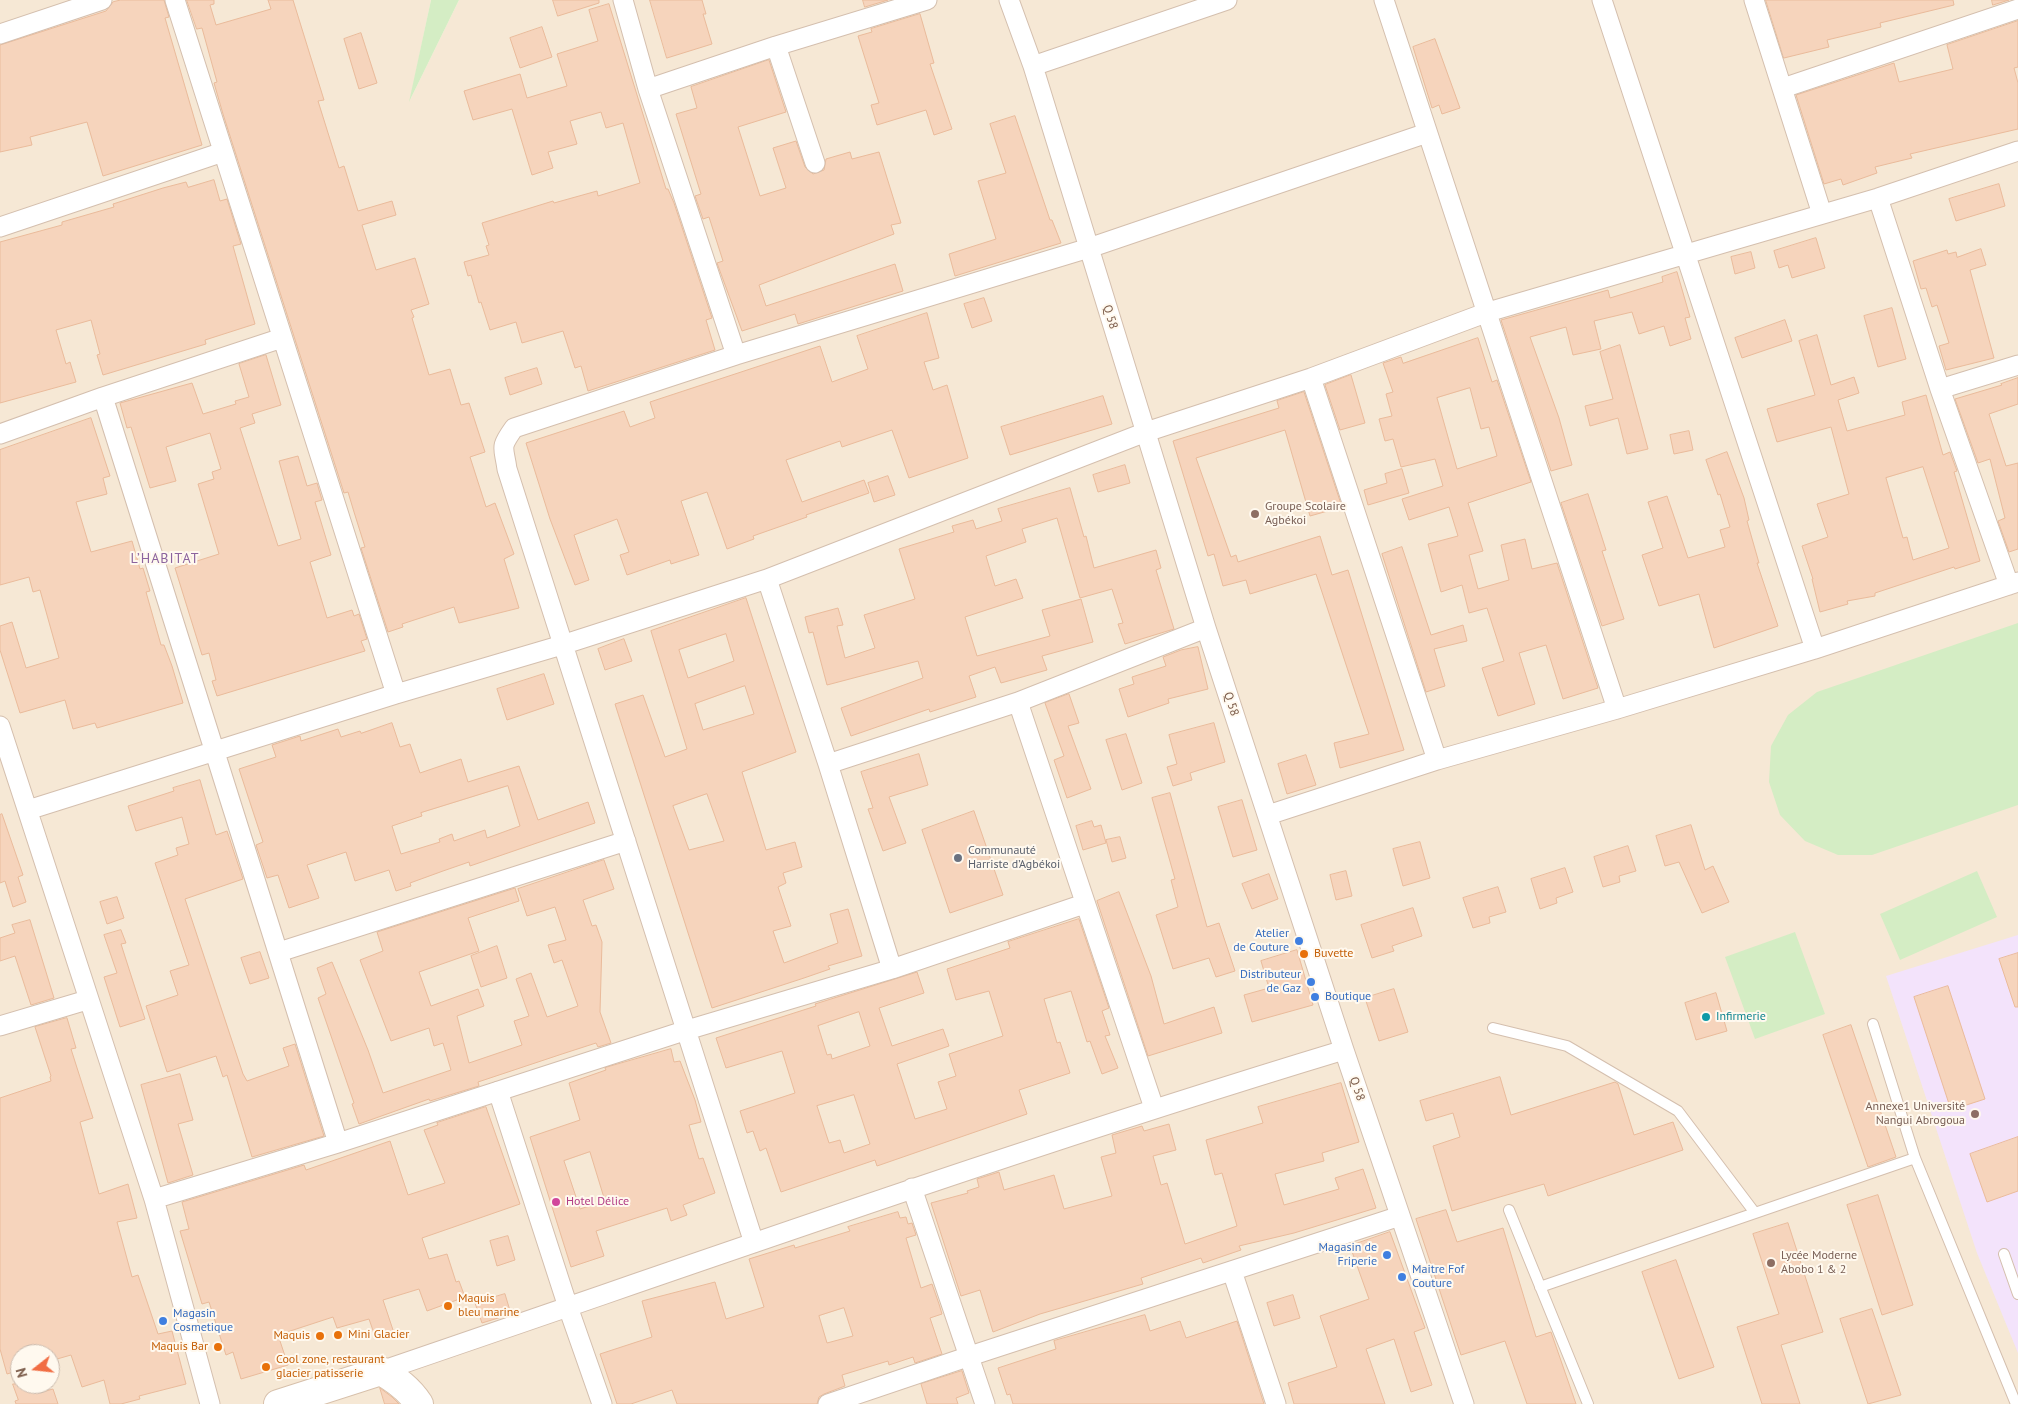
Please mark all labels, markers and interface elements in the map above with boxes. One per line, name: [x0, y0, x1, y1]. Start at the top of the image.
street label: Q 58: [1100, 303, 1120, 331]
place label: Groupe Scolaire Agbékoi: [1265, 500, 1346, 528]
marker: Groupe Scolaire Agbékoi: [1249, 508, 1261, 520]
district label: L’HABITAT: [129, 551, 201, 567]
street label: Q 58: [1220, 690, 1242, 718]
place label: Communauté Harriste d’Agbékoi: [968, 844, 1060, 872]
marker: Communauté Harriste d’Agbékoi: [952, 852, 964, 864]
place label: Atelier de Couture: [1233, 927, 1289, 955]
marker: Atelier de Couture: [1293, 935, 1305, 947]
place label: Buvette: [1314, 947, 1353, 961]
marker: Buvette: [1298, 948, 1310, 960]
place label: Distributeur de Gaz: [1240, 968, 1301, 996]
marker: Distributeur de Gaz: [1305, 976, 1317, 988]
place label: Boutique: [1325, 990, 1371, 1004]
marker: Boutique: [1309, 991, 1321, 1003]
place label: Infirmerie: [1716, 1010, 1766, 1024]
marker: Infirmerie: [1700, 1011, 1712, 1023]
street label: Q 58: [1346, 1075, 1368, 1103]
place label: Annexe1 Université Nangui Abrogoua: [1866, 1100, 1965, 1128]
marker: Annexe1 Université Nangui Abrogoua: [1969, 1108, 1981, 1120]
place label: Hotel Délice: [566, 1195, 629, 1209]
marker: Hotel Délice: [550, 1196, 562, 1208]
place label: Magasin de Friperie: [1319, 1241, 1377, 1269]
marker: Magasin de Friperie: [1381, 1249, 1393, 1261]
place label: Lycée Moderne Abobo 1 & 2: [1781, 1249, 1857, 1277]
marker: Lycée Moderne Abobo 1 & 2: [1765, 1257, 1777, 1269]
place label: Maitre Fof Couture: [1412, 1263, 1464, 1291]
marker: Maitre Fof Couture: [1396, 1271, 1408, 1283]
place label: Maquis bleu marine: [458, 1292, 519, 1320]
marker: Maquis bleu marine: [442, 1300, 454, 1312]
place label: Magasin Cosmetique: [173, 1307, 233, 1335]
marker: Magasin Cosmetique: [157, 1315, 169, 1327]
place label: Mini Glacier: [348, 1328, 409, 1342]
place label: Maquis: [273, 1329, 310, 1343]
marker: Mini Glacier: [332, 1329, 344, 1341]
marker: Maquis: [314, 1330, 326, 1342]
place label: Maquis Bar: [151, 1340, 208, 1354]
marker: Maquis Bar: [212, 1341, 224, 1353]
north arrow: [10, 1344, 60, 1394]
place label: Cool zone, restaurant glacier patisserie: [276, 1353, 385, 1381]
marker: Cool zone, restaurant glacier patisserie: [260, 1361, 272, 1373]
text: N: [12, 1366, 31, 1380]

